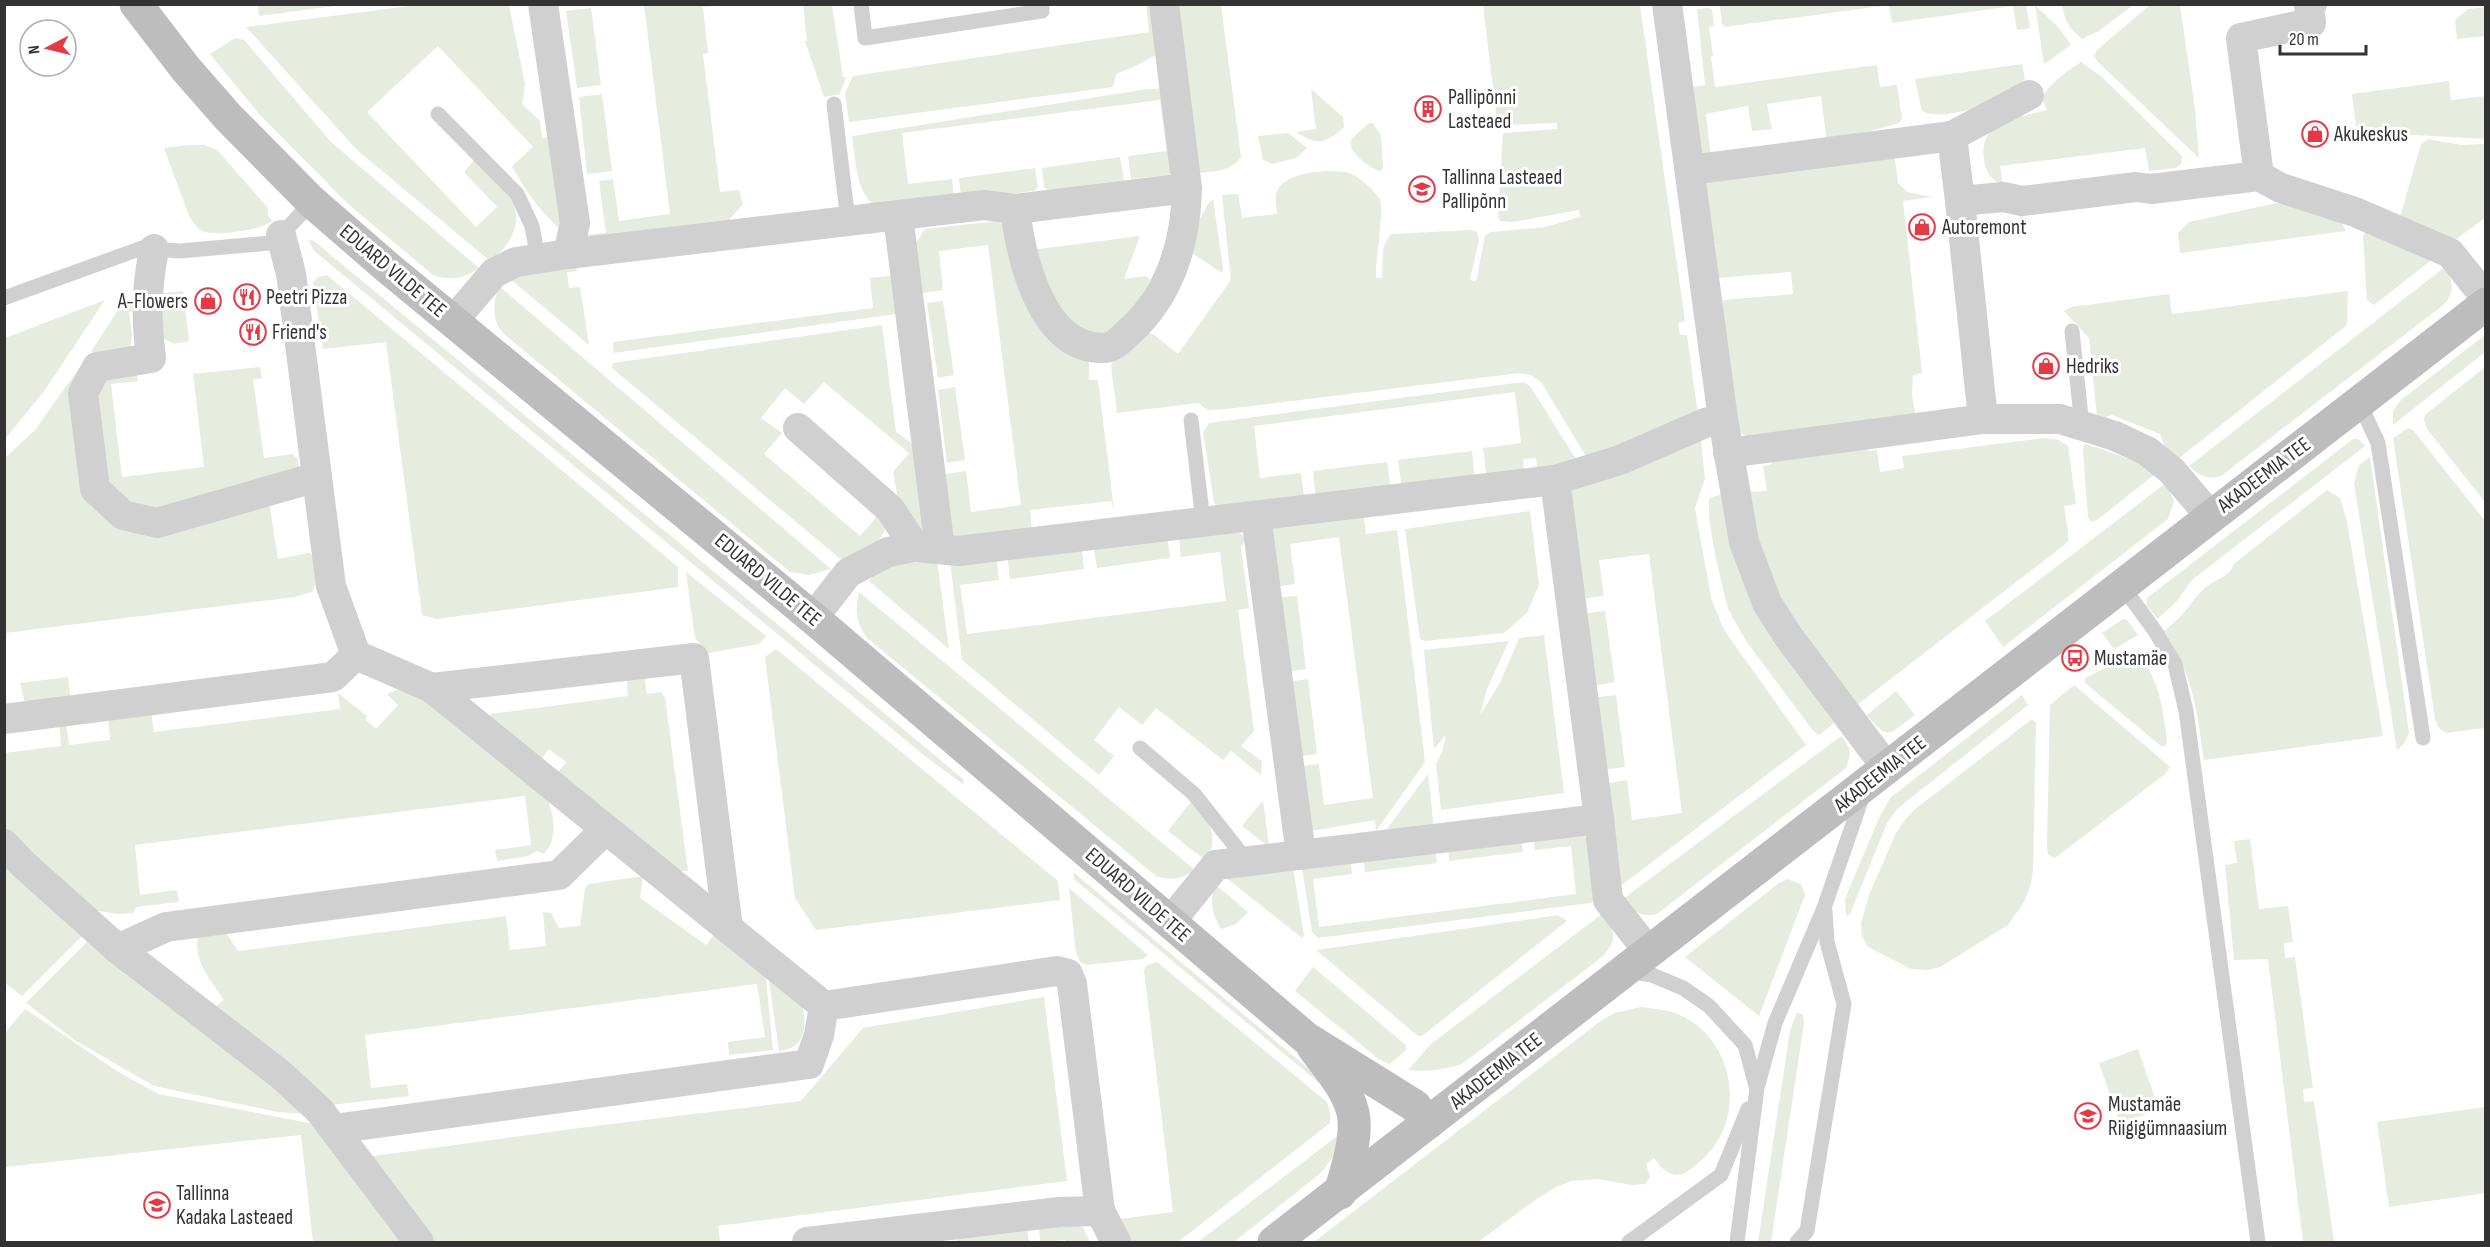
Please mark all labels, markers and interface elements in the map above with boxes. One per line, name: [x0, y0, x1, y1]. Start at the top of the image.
north arrow: [18, 18, 78, 78]
scale bar: [2280, 18, 2366, 56]
text: 20 m: [2289, 29, 2319, 50]
text: N: [25, 44, 45, 55]
place label: Pallipõnni Lasteaed: [1448, 85, 1516, 134]
building icon: Pallipõnni Lasteaed: [1413, 94, 1443, 124]
shop icon: Akukeskus: [2300, 119, 2330, 149]
place label: Akukeskus: [2333, 122, 2408, 147]
place label: Tallinna Lasteaed Pallipõnn: [1442, 165, 1562, 214]
school or university icon: Tallinna Lasteaed Pallipõnn: [1407, 174, 1437, 204]
shop icon: Autoremont: [1907, 212, 1937, 242]
place label: Autoremont: [1941, 215, 2027, 240]
street label: EDUARD VILDE TEE: [335, 219, 451, 323]
restaurant icon: Peetri Pizza: [232, 282, 262, 312]
place label: Peetri Pizza: [266, 285, 347, 310]
shop icon: A-Flowers: [193, 286, 223, 316]
place label: A-Flowers: [117, 289, 188, 314]
restaurant icon: Friend's: [238, 317, 268, 347]
place label: Friend's: [272, 320, 327, 345]
shop icon: Hedriks: [2031, 351, 2061, 381]
place label: Hedriks: [2066, 354, 2119, 379]
street label: AKADEEMIA TEE: [2212, 432, 2315, 519]
street label: EDUARD VILDE TEE: [710, 528, 826, 632]
bus stop icon: Mustamäe: [2060, 643, 2090, 673]
place label: Mustamäe: [2094, 646, 2167, 671]
street label: AKADEEMIA TEE: [1828, 730, 1931, 818]
street label: EDUARD VILDE TEE: [1080, 843, 1196, 947]
street label: AKADEEMIA TEE: [1444, 1027, 1547, 1115]
place label: Mustamäe Riigigümnaasium: [2108, 1092, 2227, 1141]
school or university icon: Mustamäe Riigigümnaasium: [2073, 1101, 2103, 1131]
place label: Tallinna Kadaka Lasteaed: [176, 1181, 293, 1230]
school or university icon: Tallinna Kadaka Lasteaed: [142, 1190, 172, 1220]

